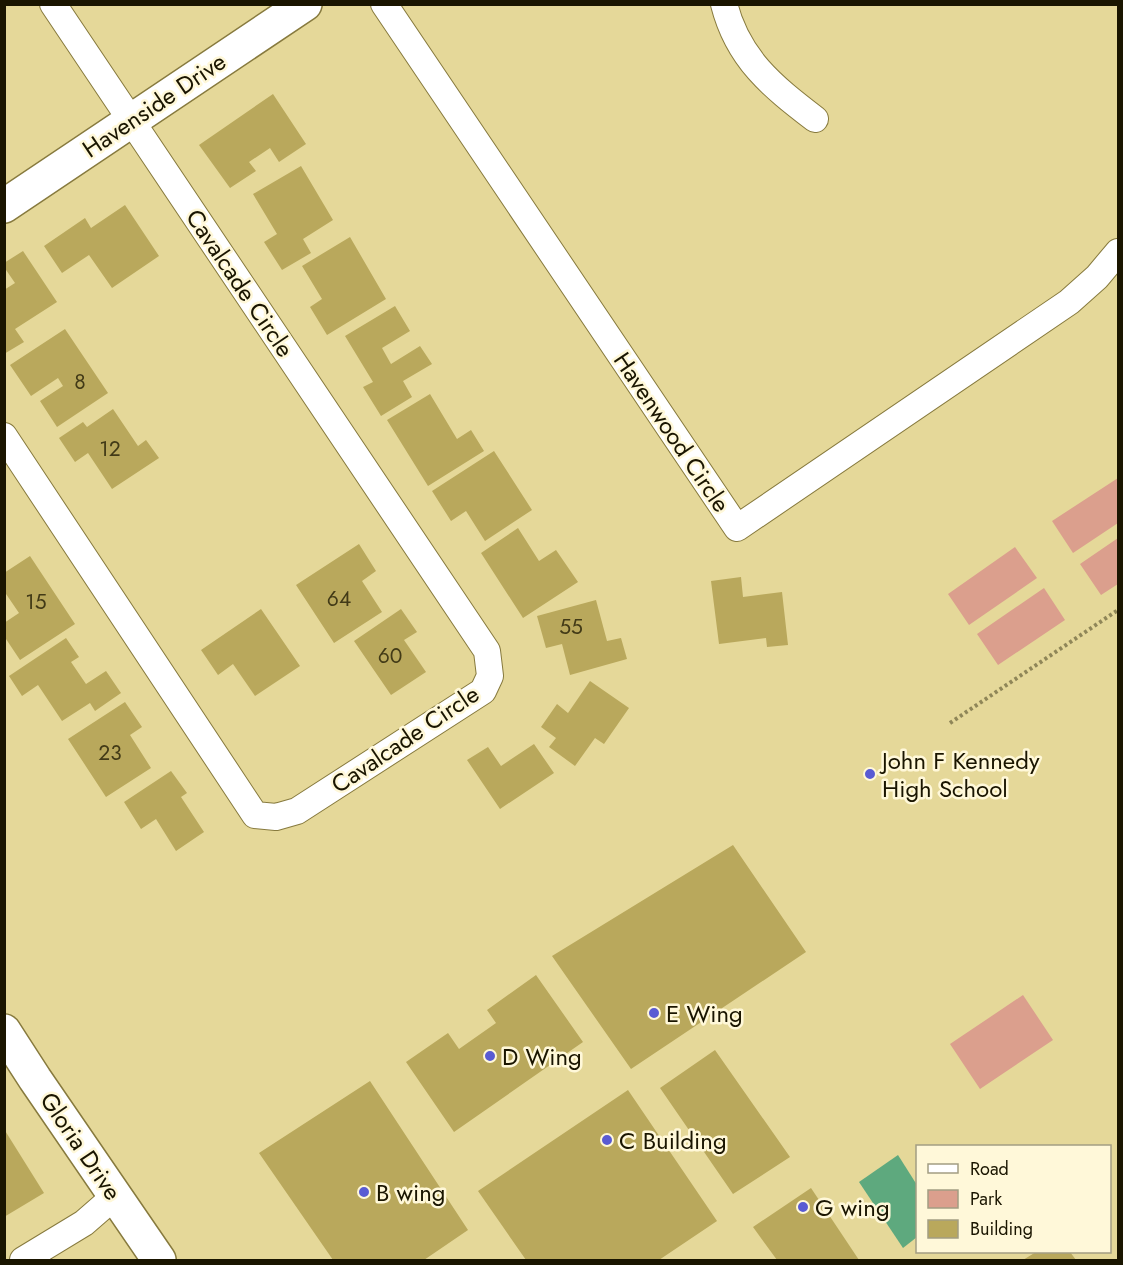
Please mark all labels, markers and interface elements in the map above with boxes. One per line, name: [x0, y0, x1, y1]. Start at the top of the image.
street label: Havenside Drive: [75, 44, 233, 166]
street label: Cavalcade Circle: [177, 202, 303, 364]
street label: Havenwood Circle: [605, 345, 739, 519]
house number: 8: [74, 367, 86, 397]
house number: 12: [99, 434, 121, 464]
house number: 64: [327, 584, 351, 614]
house number: 15: [25, 587, 47, 617]
house number: 55: [559, 612, 583, 642]
house number: 60: [378, 641, 402, 671]
street label: Cavalcade Circle: [324, 676, 486, 802]
house number: 23: [98, 738, 122, 768]
place label: John F Kennedy High School: [879, 743, 1040, 806]
marker: John F Kennedy High School: [863, 767, 877, 781]
place label: E Wing: [666, 996, 743, 1031]
marker: E Wing: [647, 1006, 661, 1020]
place label: D Wing: [502, 1039, 582, 1074]
marker: D Wing: [483, 1049, 497, 1063]
street label: Gloria Drive: [32, 1085, 130, 1207]
place label: C Building: [619, 1123, 727, 1158]
marker: C Building: [600, 1133, 614, 1147]
legend: [916, 1145, 1111, 1253]
text: Road: [970, 1156, 1009, 1182]
place label: B wing: [376, 1175, 445, 1210]
marker: B wing: [357, 1185, 371, 1199]
text: Park: [970, 1186, 1002, 1212]
place label: G wing: [815, 1190, 890, 1225]
marker: G wing: [796, 1200, 810, 1214]
text: Building: [970, 1216, 1033, 1242]

